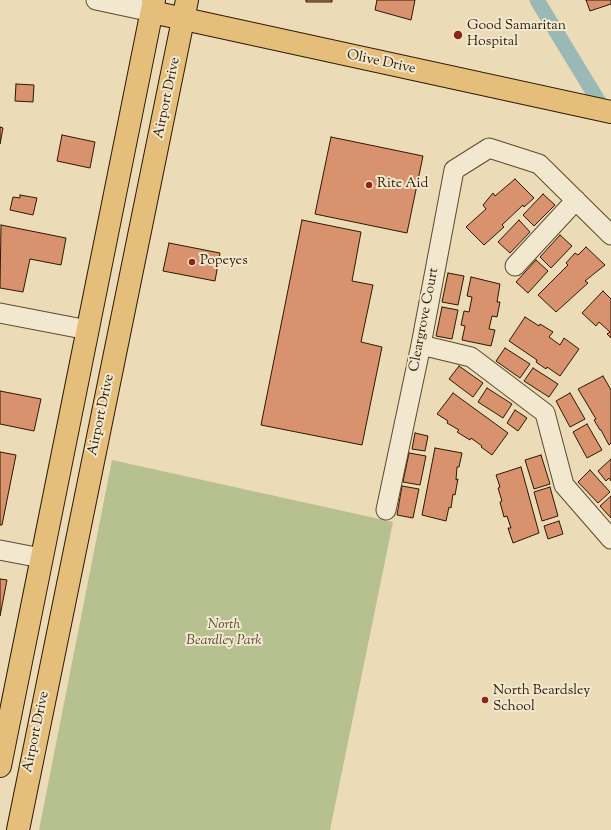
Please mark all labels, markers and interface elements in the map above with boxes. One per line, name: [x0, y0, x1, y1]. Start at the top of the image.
place label: Good Samaritan Hospital: [467, 19, 566, 52]
marker: Good Samaritan Hospital: [452, 29, 464, 41]
street label: Olive Drive: [345, 48, 417, 78]
street label: Airport Drive: [151, 56, 185, 140]
place label: Rite Aid: [377, 177, 428, 193]
marker: Rite Aid: [364, 180, 374, 190]
place label: Popeyes: [200, 254, 248, 270]
marker: Popeyes: [187, 257, 197, 267]
street label: Cleargrove Court: [407, 267, 443, 373]
street label: Airport Drive: [85, 373, 119, 457]
park label: North Beardley Park: [186, 618, 262, 650]
place label: North Beardsley School: [493, 684, 590, 716]
street label: Airport Drive: [20, 690, 54, 774]
marker: North Beardsley School: [480, 695, 490, 705]

